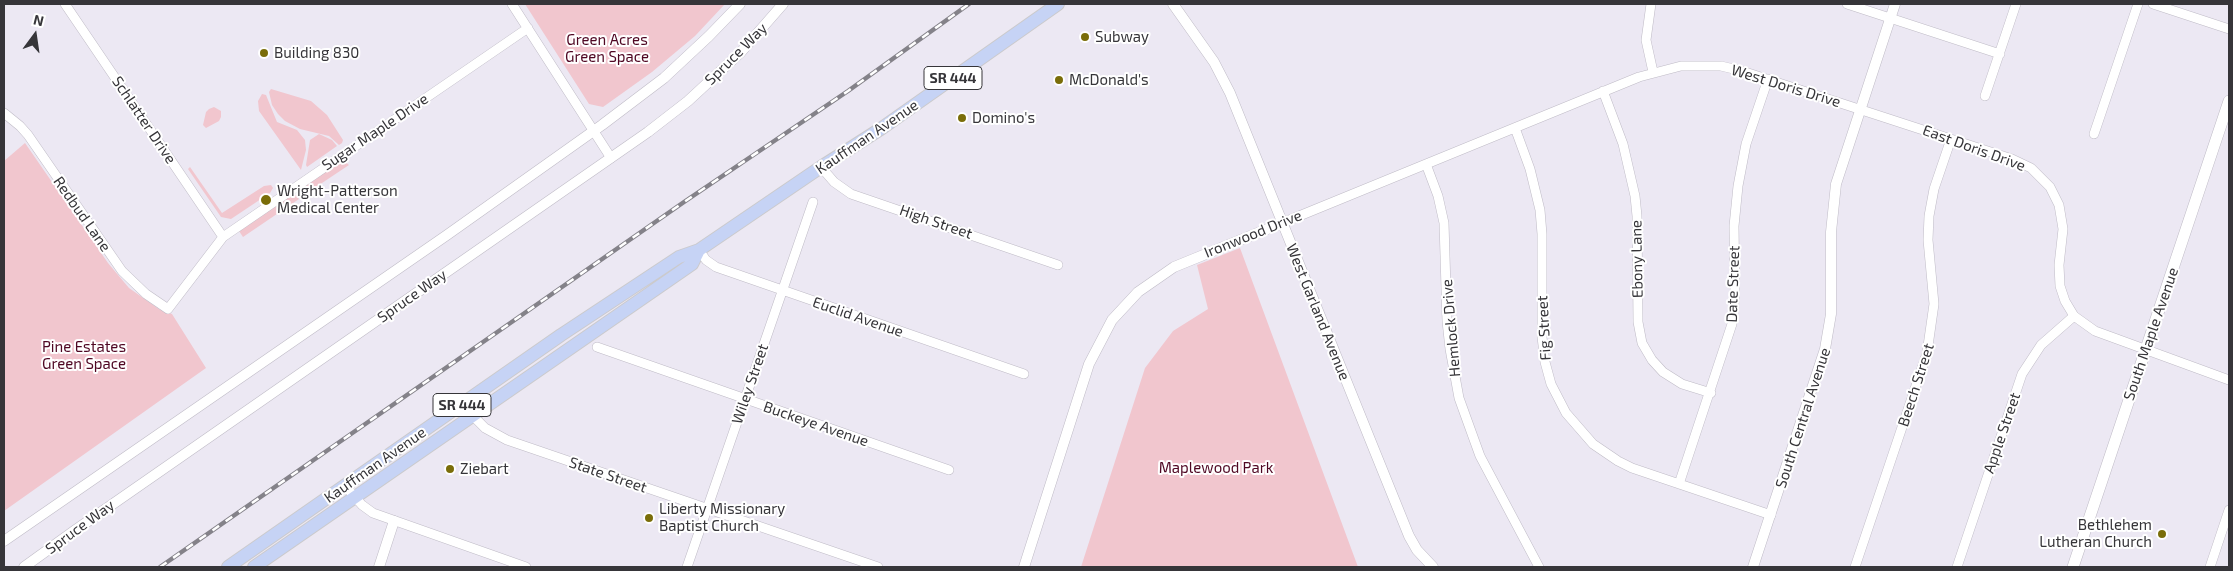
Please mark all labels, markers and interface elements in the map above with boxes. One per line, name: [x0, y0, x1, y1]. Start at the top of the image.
north arrow: [10, 10, 60, 60]
text: N: [32, 10, 46, 29]
street label: Spruce Way: [701, 19, 771, 89]
place label: Subway: [1095, 28, 1149, 46]
park label: Green Acres Green Space: [565, 31, 649, 66]
marker: Subway: [1079, 31, 1091, 43]
place label: Building 830: [274, 44, 359, 62]
marker: Building 830: [258, 47, 270, 59]
street label: West Doris Drive: [1729, 61, 1843, 111]
road number: SR 444: [924, 66, 982, 90]
place label: McDonald's: [1069, 71, 1149, 89]
street label: Schlatter Drive: [108, 73, 180, 167]
marker: McDonald's: [1053, 74, 1065, 86]
street label: Sugar Maple Drive: [318, 90, 432, 174]
street label: Kauffman Avenue: [812, 96, 922, 178]
place label: Domino's: [972, 109, 1035, 127]
marker: Domino's: [956, 112, 968, 124]
street label: East Doris Drive: [1920, 121, 2028, 175]
street label: Redbud Lane: [50, 173, 114, 255]
place label: Wright-Patterson Medical Center: [277, 182, 398, 217]
marker: Wright-Patterson Medical Center: [259, 193, 273, 207]
street label: High Street: [897, 201, 975, 243]
street label: Ironwood Drive: [1201, 206, 1305, 262]
street label: Ebony Lane: [1627, 220, 1647, 298]
street label: West Garland Avenue: [1282, 241, 1354, 383]
street label: Date Street: [1723, 245, 1743, 323]
street label: South Maple Avenue: [2120, 265, 2182, 403]
street label: Spruce Way: [374, 266, 450, 326]
street label: Hemlock Drive: [1438, 278, 1464, 378]
street label: Euclid Avenue: [810, 293, 906, 341]
street label: Fig Street: [1533, 295, 1555, 361]
park label: Pine Estates Green Space: [42, 338, 126, 373]
street label: Beech Street: [1894, 341, 1938, 429]
street label: Wiley Street: [728, 342, 772, 426]
street label: South Central Avenue: [1772, 346, 1834, 490]
street label: Apple Street: [1980, 390, 2024, 476]
road number: SR 444: [433, 394, 491, 416]
street label: Buckeye Avenue: [761, 398, 871, 450]
street label: Kauffman Avenue: [321, 423, 429, 507]
street label: State Street: [567, 453, 649, 497]
park label: Maplewood Park: [1159, 459, 1273, 477]
place label: Ziebart: [460, 460, 509, 478]
marker: Ziebart: [444, 463, 456, 475]
street label: Spruce Way: [42, 496, 118, 558]
place label: Liberty Missionary Baptist Church: [659, 500, 785, 535]
marker: Liberty Missionary Baptist Church: [643, 512, 655, 524]
place label: Bethlehem Lutheran Church: [2039, 516, 2152, 551]
marker: Bethlehem Lutheran Church: [2156, 528, 2168, 540]

